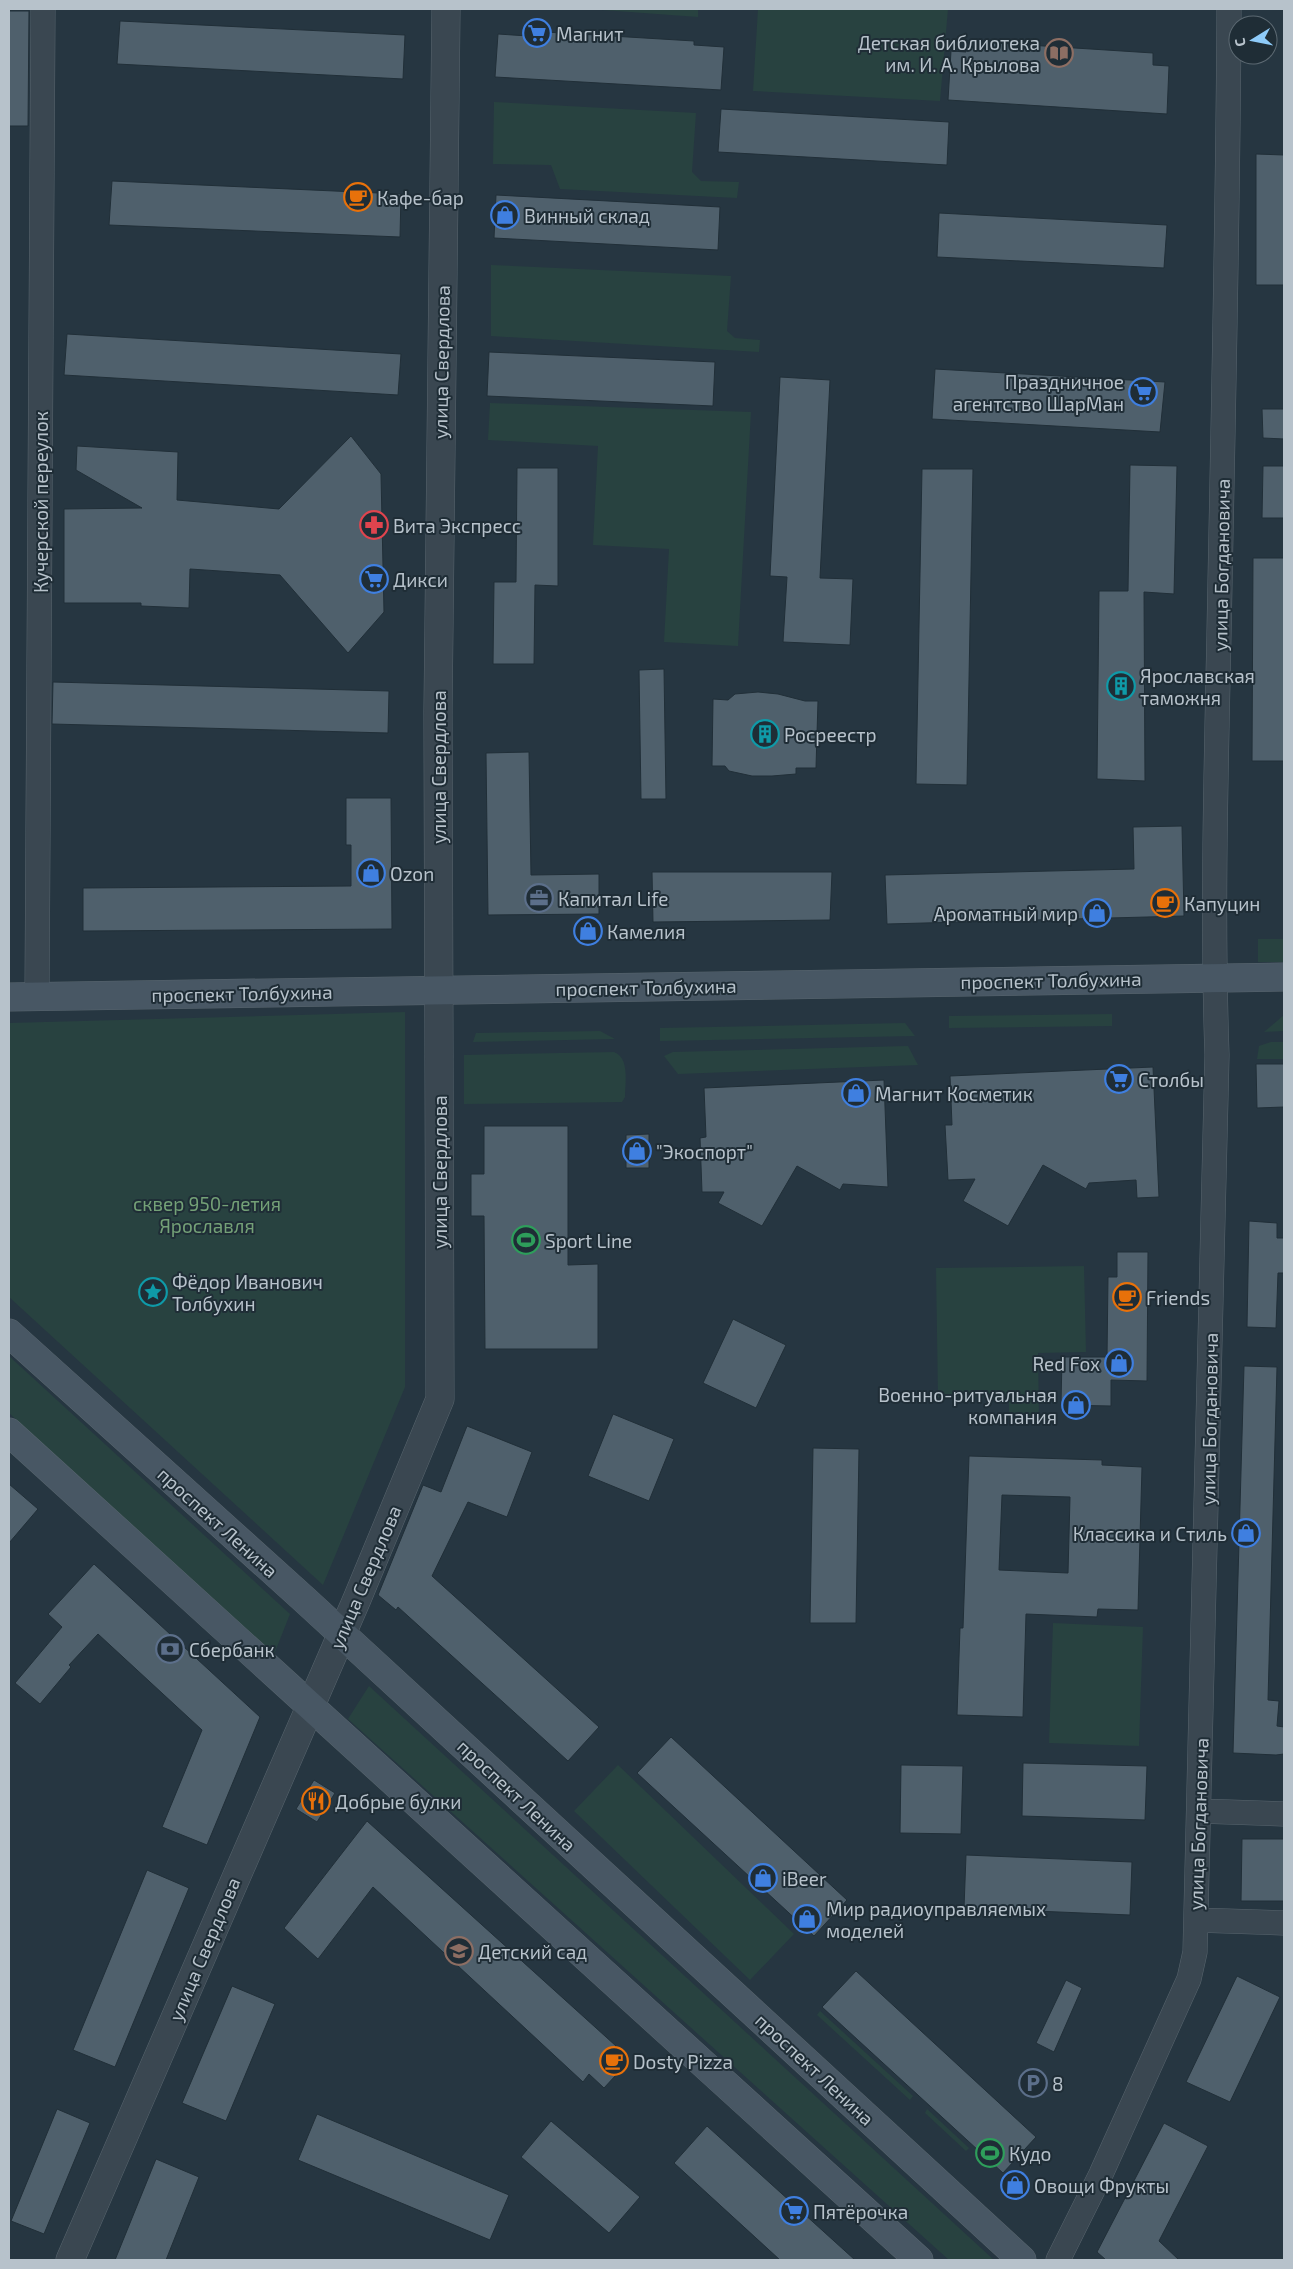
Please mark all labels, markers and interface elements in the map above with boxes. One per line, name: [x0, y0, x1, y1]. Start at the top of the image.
north arrow: [1228, 15, 1278, 65]
supermarket icon: Магнит: [522, 18, 552, 48]
place label: Магнит: [556, 22, 623, 45]
place label: Детская библиотека им. И. А. Крылова: [858, 31, 1040, 76]
text: С: [1231, 37, 1249, 48]
library icon: Детская библиотека им. И. А. Крылова: [1044, 38, 1074, 68]
cafe icon: Кафе-бар: [343, 182, 373, 212]
place label: Кафе-бар: [377, 186, 464, 209]
shop icon: Винный склад: [490, 200, 520, 230]
place label: Винный склад: [524, 204, 650, 227]
street label: улица Свердлова: [428, 285, 455, 439]
place label: Праздничное агентство ШарМан: [953, 370, 1124, 415]
supermarket icon: Праздничное агентство ШарМан: [1128, 377, 1158, 407]
street label: Кучерской переулок: [29, 411, 53, 593]
street label: улица Богдановича: [1208, 478, 1235, 652]
pharmacy icon: Вита Экспресс: [359, 510, 389, 540]
place label: Вита Экспресс: [393, 514, 521, 537]
supermarket icon: Дикси: [359, 564, 389, 594]
place label: Дикси: [393, 568, 448, 591]
place label: Ярославская таможня: [1140, 664, 1255, 709]
building icon: Ярославская таможня: [1106, 671, 1136, 701]
street label: улица Свердлова: [427, 690, 451, 844]
building icon: Росреестр: [750, 719, 780, 749]
place label: Росреестр: [784, 723, 877, 746]
shop icon: Ozon: [356, 858, 386, 888]
place label: Ozon: [390, 862, 434, 885]
office icon: Капитал Life: [524, 883, 554, 913]
place label: Капитал Life: [558, 887, 668, 910]
cafe icon: Капуцин: [1150, 888, 1180, 918]
place label: Капуцин: [1184, 892, 1260, 916]
shop icon: Ароматный мир: [1082, 898, 1112, 928]
place label: Ароматный мир: [934, 902, 1078, 925]
shop icon: Камелия: [573, 916, 603, 946]
place label: Камелия: [607, 920, 685, 943]
street label: проспект Толбухина: [960, 967, 1142, 994]
street label: проспект Толбухина: [555, 974, 737, 1001]
street label: проспект Толбухина: [151, 980, 333, 1007]
supermarket icon: Столбы: [1104, 1064, 1134, 1094]
place label: Столбы: [1138, 1068, 1204, 1091]
shop icon: Магнит Косметик: [841, 1078, 871, 1108]
place label: Магнит Косметик: [875, 1082, 1033, 1105]
street label: улица Свердлова: [428, 1095, 452, 1249]
shop icon: "Экоспорт": [622, 1136, 652, 1166]
place label: "Экоспорт": [656, 1140, 753, 1163]
park label: сквер 950-летия Ярославля: [133, 1192, 281, 1237]
sports icon: Sport Line: [511, 1225, 541, 1255]
place label: Sport Line: [545, 1229, 632, 1252]
place label: Фёдор Иванович Толбухин: [172, 1270, 323, 1316]
place icon: Фёдор Иванович Толбухин: [138, 1277, 168, 1307]
cafe icon: Friends: [1112, 1282, 1142, 1312]
place label: Friends: [1146, 1286, 1210, 1309]
street label: улица Богдановича: [1196, 1332, 1223, 1506]
shop icon: Red Fox: [1104, 1348, 1134, 1378]
place label: Red Fox: [1032, 1352, 1100, 1375]
place label: Военно-ритуальная компания: [878, 1383, 1057, 1428]
shop icon: Военно-ритуальная компания: [1061, 1390, 1091, 1420]
street label: проспект Ленина: [153, 1462, 283, 1582]
street label: улица Свердлова: [324, 1502, 407, 1653]
shop icon: Классика и Стиль: [1231, 1518, 1261, 1548]
place label: Классика и Стиль: [1073, 1522, 1227, 1545]
bank icon: Сбербанк: [155, 1634, 185, 1664]
place label: Сбербанк: [189, 1638, 275, 1661]
street label: проспект Ленина: [453, 1734, 581, 1856]
street label: улица Богдановича: [1183, 1737, 1214, 1911]
restaurant icon: Добрые булки: [301, 1786, 331, 1816]
place label: Добрые булки: [335, 1790, 461, 1814]
shop icon: iBeer: [748, 1863, 778, 1893]
place label: iBeer: [782, 1867, 827, 1890]
street label: улица Свердлова: [163, 1874, 246, 2025]
place label: Мир радиоуправляемых моделей: [826, 1897, 1046, 1942]
shop icon: Мир радиоуправляемых моделей: [792, 1904, 822, 1934]
school or university icon: Детский сад: [444, 1936, 474, 1966]
place label: Детский сад: [478, 1940, 587, 1963]
street label: проспект Ленина: [751, 2008, 879, 2130]
cafe icon: Dosty Pizza: [599, 2046, 629, 2076]
place label: Dosty Pizza: [633, 2050, 733, 2073]
parking icon: 8: [1018, 2068, 1048, 2098]
place label: 8: [1052, 2072, 1064, 2095]
sports icon: Кудо: [975, 2138, 1005, 2168]
place label: Кудо: [1009, 2142, 1051, 2166]
shop icon: Овощи Фрукты: [1000, 2170, 1030, 2200]
place label: Овощи Фрукты: [1034, 2174, 1169, 2198]
supermarket icon: Пятёрочка: [779, 2196, 809, 2226]
place label: Пятёрочка: [813, 2200, 908, 2223]

